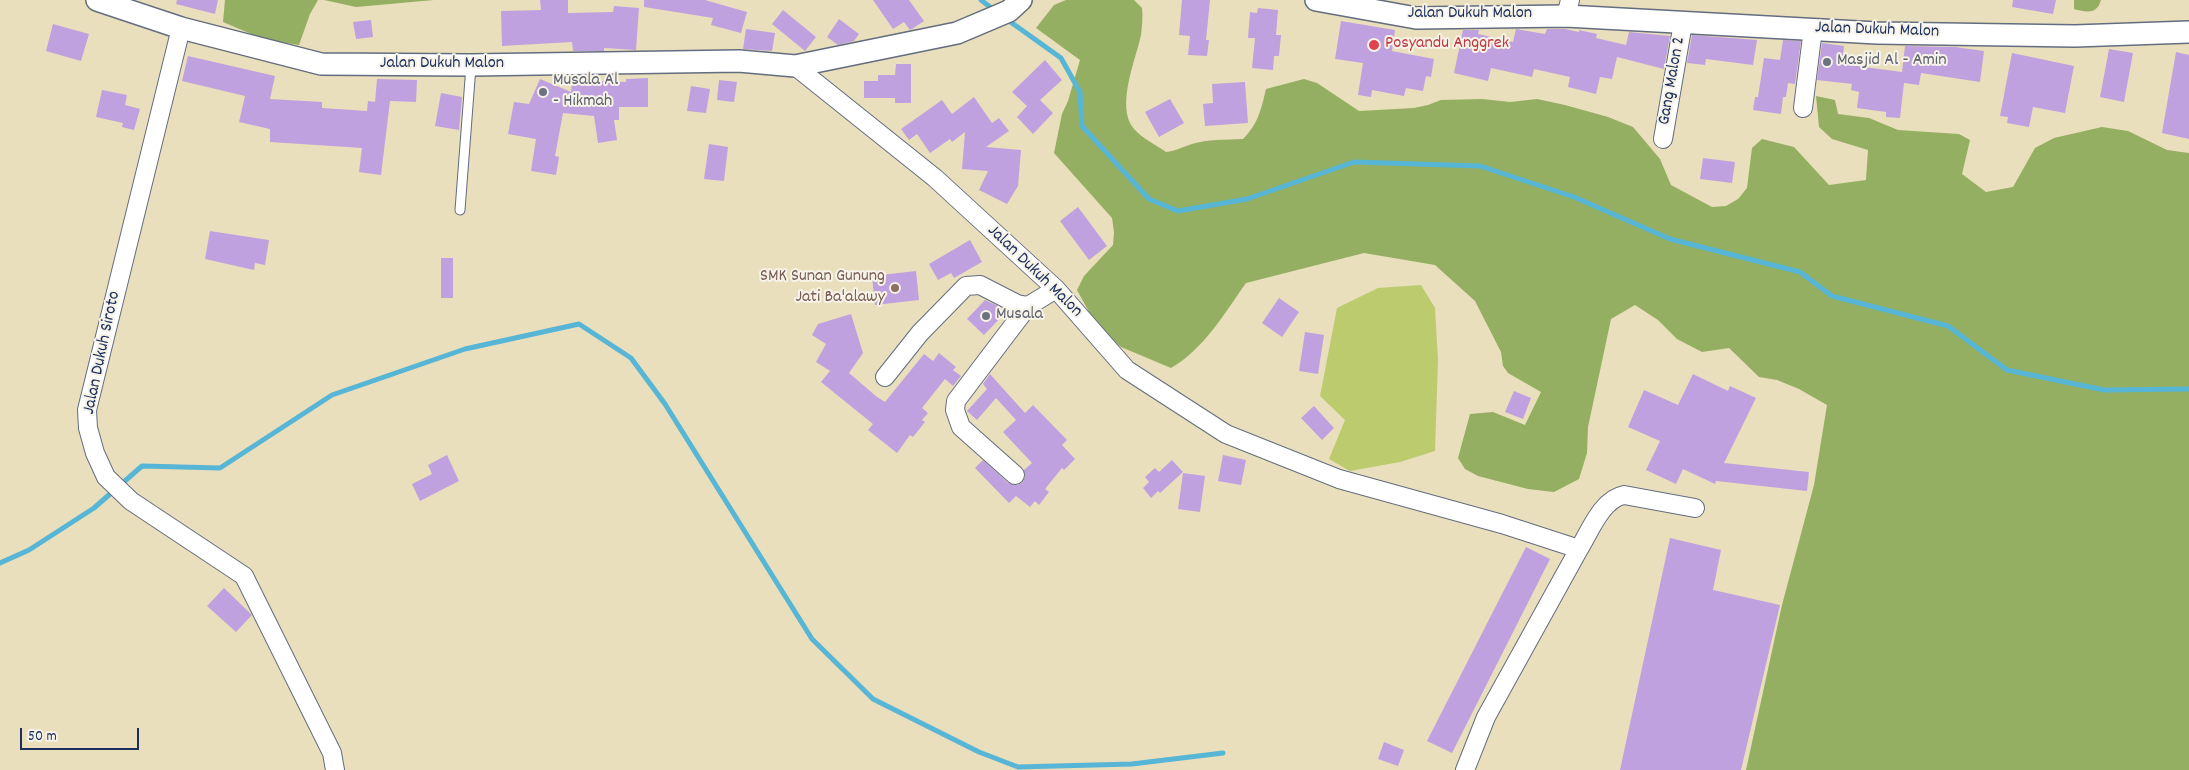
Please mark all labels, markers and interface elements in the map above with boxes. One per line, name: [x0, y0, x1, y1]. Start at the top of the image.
street label: Jalan Dukuh Malon: [1408, 4, 1532, 26]
street label: Jalan Dukuh Malon: [1815, 18, 1939, 44]
place label: Posyandu Anggrek: [1385, 34, 1509, 56]
street label: Gang Malon 2: [1655, 35, 1691, 127]
marker: Posyandu Anggrek: [1367, 38, 1381, 52]
place label: Masjid Al - Amin: [1837, 51, 1946, 73]
street label: Jalan Dukuh Malon: [380, 54, 504, 76]
marker: Masjid Al - Amin: [1821, 56, 1833, 68]
place label: Musala Al - Hikmah: [553, 71, 618, 114]
marker: Musala Al - Hikmah: [537, 86, 549, 98]
street label: Jalan Dukuh Malon: [982, 221, 1086, 323]
place label: SMK Sunan Gunung Jati Ba'alawy: [760, 267, 885, 310]
marker: SMK Sunan Gunung Jati Ba'alawy: [889, 282, 901, 294]
street label: Jalan Dukuh Siroto: [79, 289, 127, 417]
place label: Musala: [996, 305, 1043, 327]
marker: Musala: [980, 310, 992, 322]
scale bar: [22, 718, 141, 750]
text: 50 m: [28, 726, 57, 748]

